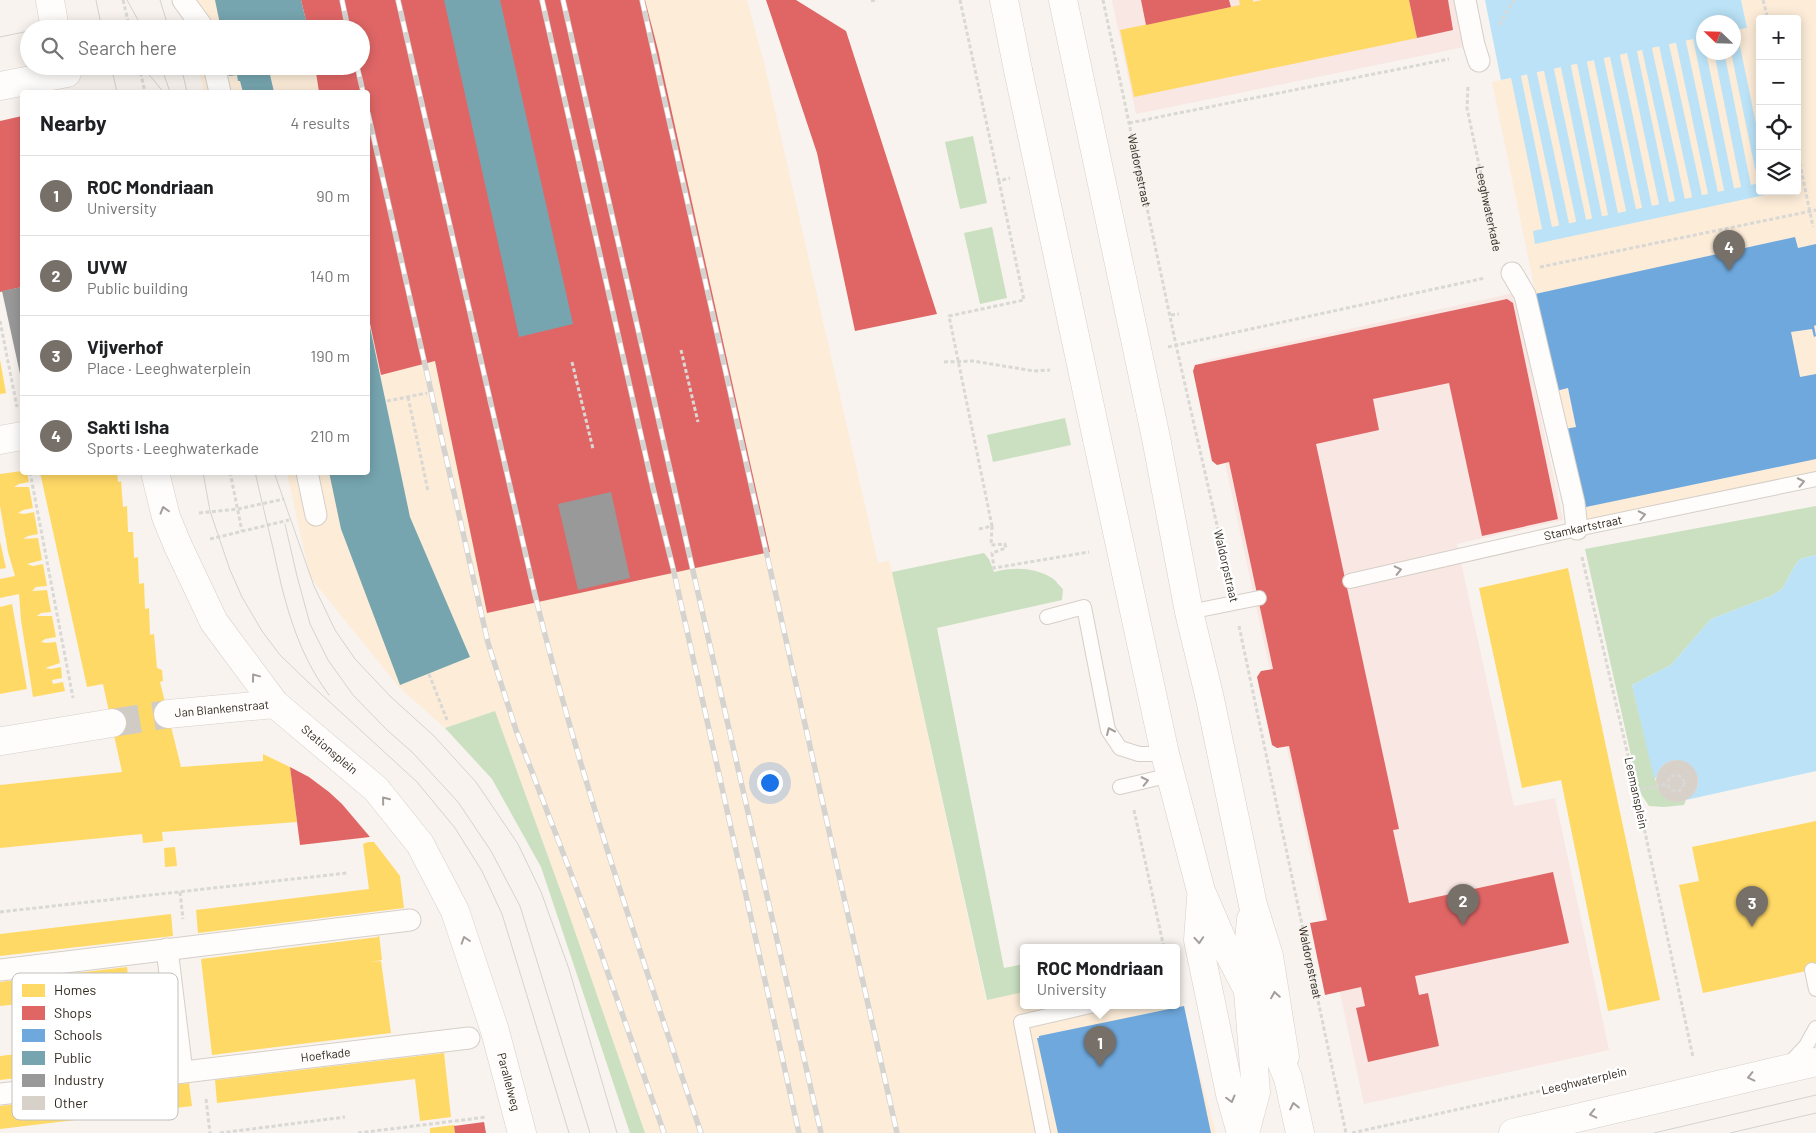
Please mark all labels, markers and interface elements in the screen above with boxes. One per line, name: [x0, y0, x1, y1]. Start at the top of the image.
north arrow: [1696, 15, 1741, 60]
map controls: [1756, 15, 1801, 195]
button: +: [1756, 15, 1801, 60]
search box: [20, 20, 370, 75]
icon: search: [38, 34, 66, 62]
text: Search here: [78, 36, 177, 59]
button: −: [1756, 60, 1801, 105]
button: locate: [1756, 105, 1801, 150]
text: Nearby: [40, 110, 106, 135]
text: 4 results: [290, 113, 350, 132]
street label: Waldorpstraat: [1125, 132, 1155, 208]
button: layers: [1756, 150, 1801, 195]
street label: Leeghwaterkade: [1473, 165, 1505, 253]
text: ROC Mondriaan: [87, 175, 214, 198]
text: 1: [53, 186, 59, 205]
text: 90 m: [316, 186, 350, 205]
text: University: [87, 198, 157, 217]
pin: 4: [1713, 230, 1745, 271]
text: UVW: [87, 255, 127, 278]
text: 2: [52, 266, 60, 285]
text: 140 m: [310, 266, 350, 285]
text: Public building: [87, 278, 188, 297]
text: Vijverhof: [87, 335, 163, 358]
text: 3: [52, 346, 60, 365]
text: 190 m: [311, 346, 350, 365]
text: Place · Leeghwaterplein: [87, 358, 251, 377]
text: Sakti Isha: [87, 415, 169, 438]
text: 4: [51, 426, 61, 445]
text: 210 m: [311, 426, 350, 445]
text: Sports · Leeghwaterkade: [87, 438, 259, 457]
one-way arrow: [1796, 477, 1805, 488]
one-way arrow: [160, 506, 170, 514]
one-way arrow: [1637, 511, 1646, 521]
street label: Stamkartstraat: [1542, 512, 1623, 542]
street label: Waldorpstraat: [1212, 528, 1242, 603]
one-way arrow: [1393, 565, 1402, 576]
one-way arrow: [252, 673, 261, 683]
street label: Jan Blankenstraat: [174, 697, 269, 719]
street label: Stationsplein: [299, 721, 361, 777]
one-way arrow: [1106, 727, 1117, 736]
street label: Leemansplein: [1623, 756, 1651, 830]
your location: [757, 770, 783, 796]
one-way arrow: [1141, 776, 1150, 787]
one-way arrow: [382, 797, 391, 806]
pin: 2: [1447, 884, 1479, 925]
pin: 3: [1736, 886, 1768, 927]
street label: Waldorpstraat: [1297, 925, 1326, 1000]
one-way arrow: [1194, 936, 1205, 944]
one-way arrow: [461, 937, 471, 945]
popup: [1020, 944, 1180, 1009]
text: ROC Mondriaan: [1037, 956, 1163, 979]
legend: [12, 973, 178, 1120]
text: University: [1037, 979, 1106, 998]
text: Homes: [54, 981, 97, 998]
one-way arrow: [1270, 991, 1281, 999]
text: Shops: [54, 1004, 92, 1021]
text: Schools: [54, 1026, 102, 1043]
pin: 1: [1084, 1026, 1116, 1067]
street label: Hoefkade: [300, 1044, 351, 1064]
text: Public: [54, 1049, 92, 1066]
street label: Parallelweg: [495, 1051, 524, 1112]
street label: Leeghwaterplein: [1540, 1063, 1628, 1097]
text: Industry: [54, 1071, 105, 1088]
one-way arrow: [1747, 1071, 1756, 1082]
text: Other: [54, 1094, 88, 1111]
one-way arrow: [1226, 1094, 1236, 1103]
one-way arrow: [1289, 1101, 1300, 1110]
one-way arrow: [1589, 1108, 1598, 1119]

